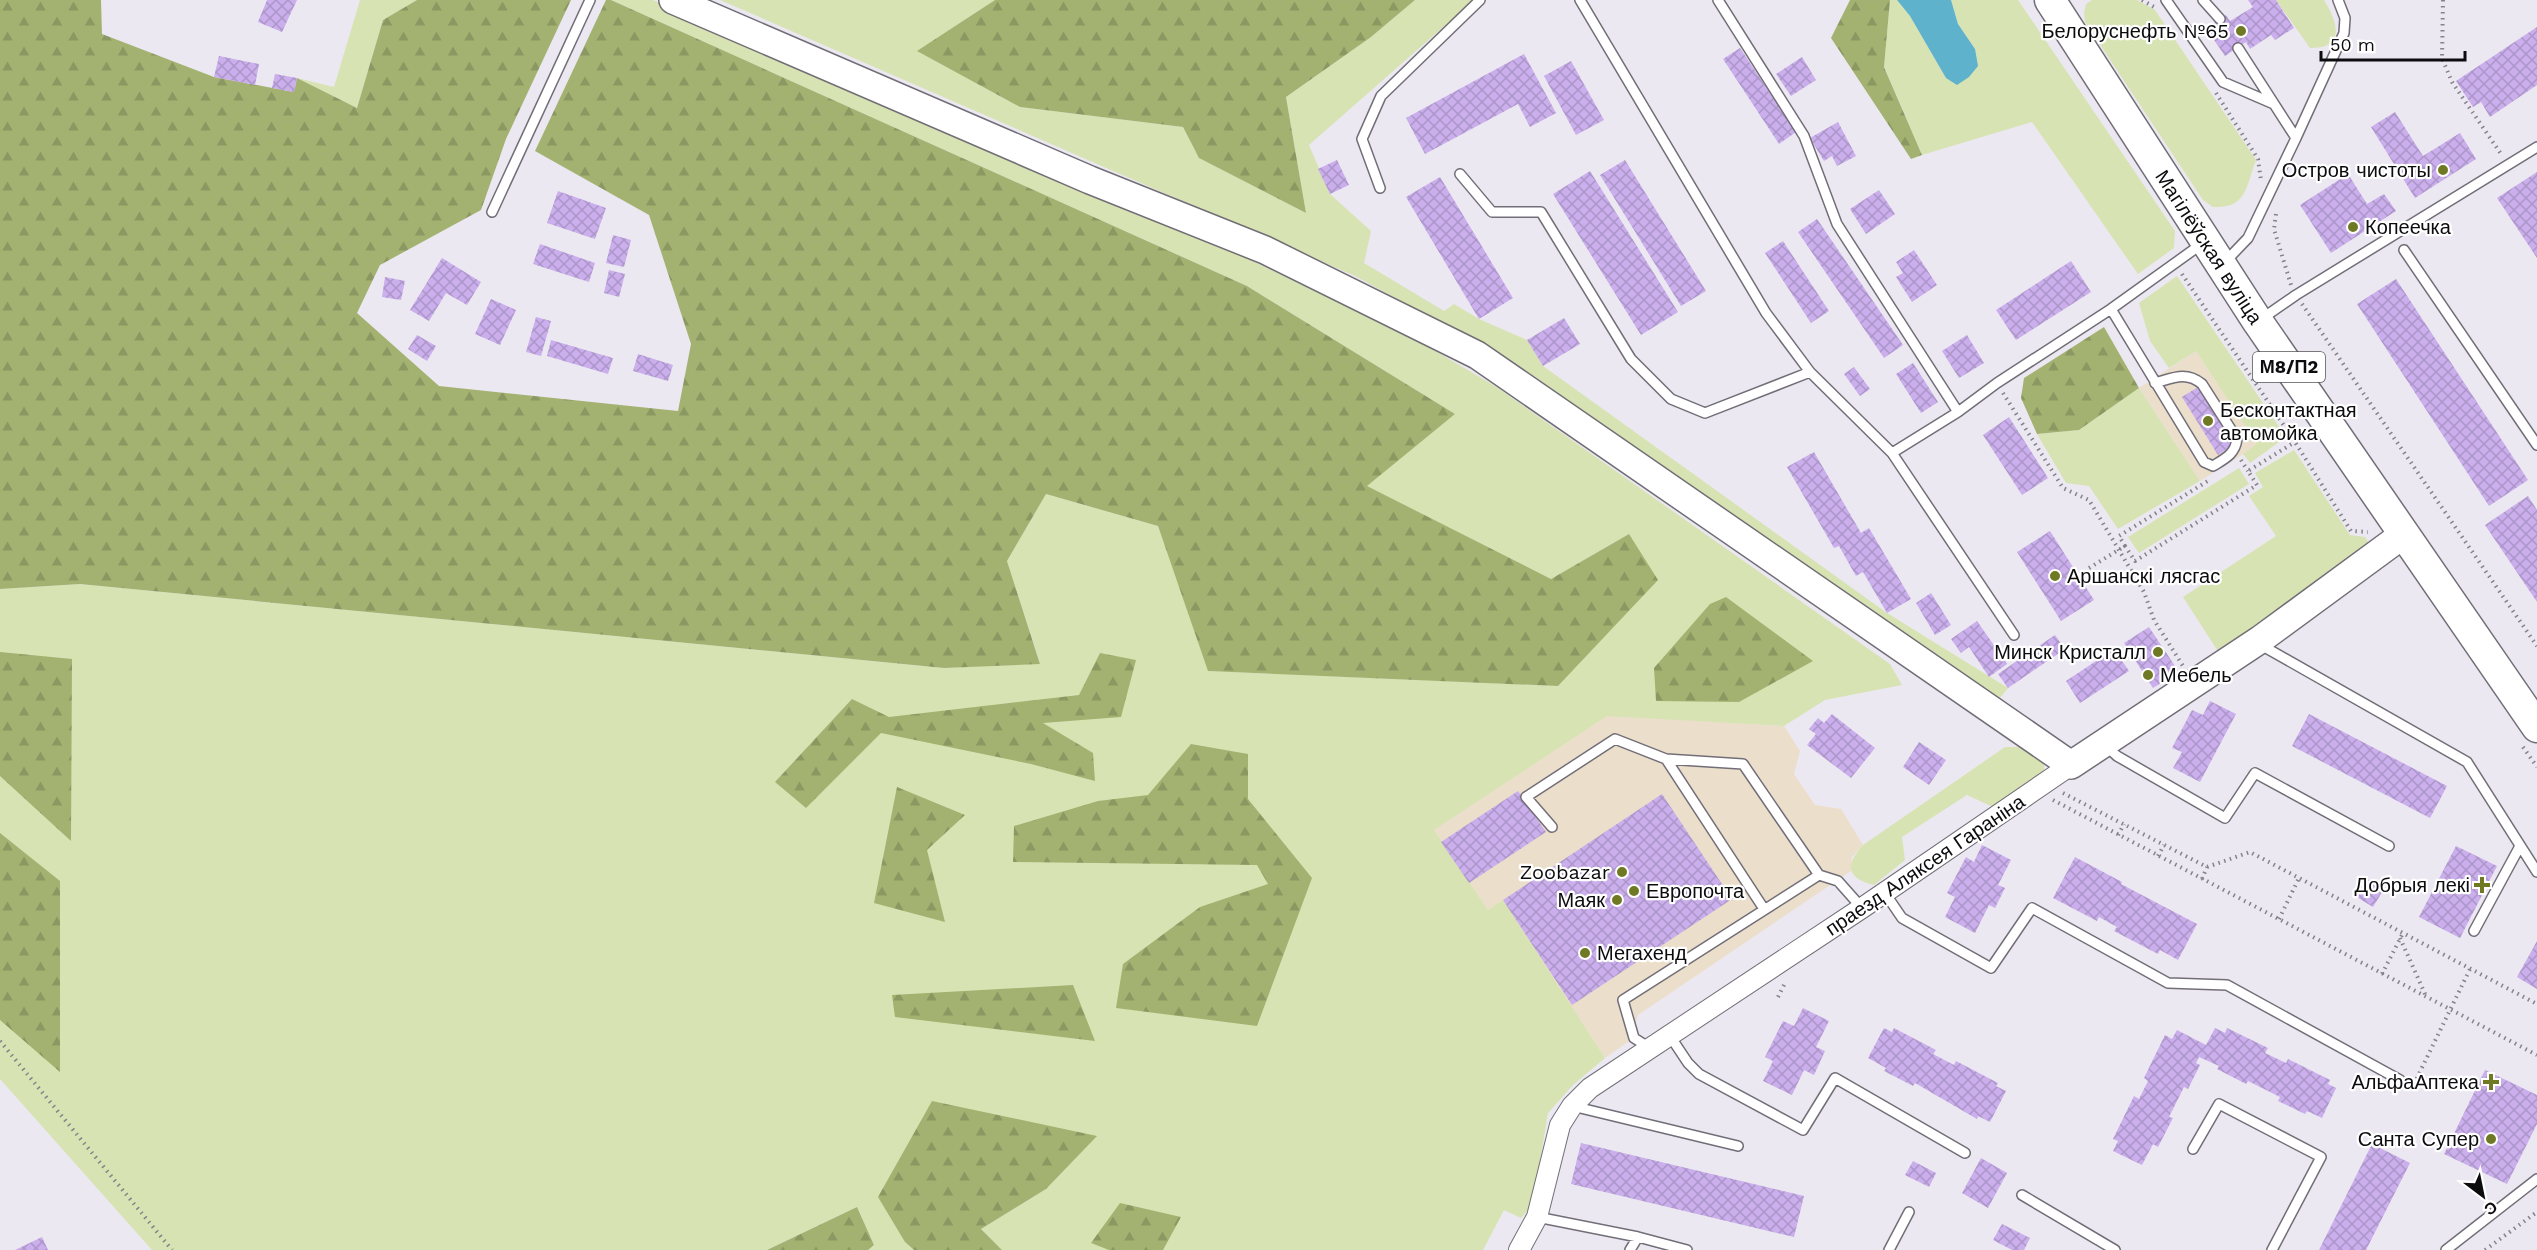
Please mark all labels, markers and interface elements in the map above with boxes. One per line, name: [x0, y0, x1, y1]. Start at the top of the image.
place label: Белоруснефть №65: [2041, 19, 2229, 43]
marker: Белоруснефть №65: [2234, 24, 2248, 38]
scale bar: [2321, 24, 2465, 62]
text: 50 m: [2330, 34, 2375, 55]
place label: Остров чистоты: [2282, 158, 2431, 182]
marker: Остров чистоты: [2436, 163, 2450, 177]
street label: Магілёўская вуліца: [2150, 165, 2268, 329]
place label: Копеечка: [2365, 215, 2452, 239]
marker: Копеечка: [2346, 220, 2360, 234]
road number: М8/П2: [2253, 352, 2325, 382]
place label: Бесконтактная автомойка: [2220, 398, 2357, 445]
marker: Бесконтактная автомойка: [2201, 414, 2215, 428]
place label: Аршанскі лясгас: [2067, 564, 2220, 588]
marker: Аршанскі лясгас: [2048, 569, 2062, 583]
place label: Минск Кристалл: [1994, 640, 2146, 664]
marker: Минск Кристалл: [2151, 645, 2165, 659]
place label: Мебель: [2160, 663, 2232, 687]
marker: Мебель: [2141, 668, 2155, 682]
street label: праезд Аляксея Гараніна: [1821, 789, 2030, 941]
place label: Zoobazar: [1520, 860, 1610, 884]
marker: Zoobazar: [1615, 865, 1629, 879]
place label: Добрыя лекі: [2355, 873, 2470, 897]
marker: Добрыя лекі: [2475, 878, 2489, 892]
place label: Европочта: [1646, 879, 1745, 903]
marker: Европочта: [1627, 884, 1641, 898]
place label: Маяк: [1557, 888, 1605, 912]
marker: Маяк: [1610, 893, 1624, 907]
place label: Мегахенд: [1597, 941, 1687, 965]
marker: Мегахенд: [1578, 946, 1592, 960]
place label: АльфаАптека: [2351, 1070, 2480, 1094]
marker: АльфаАптека: [2484, 1075, 2498, 1089]
place label: Санта Супер: [2358, 1127, 2479, 1151]
marker: Санта Супер: [2484, 1132, 2498, 1146]
north arrow: [2453, 1166, 2513, 1226]
text: С: [2480, 1197, 2501, 1220]

